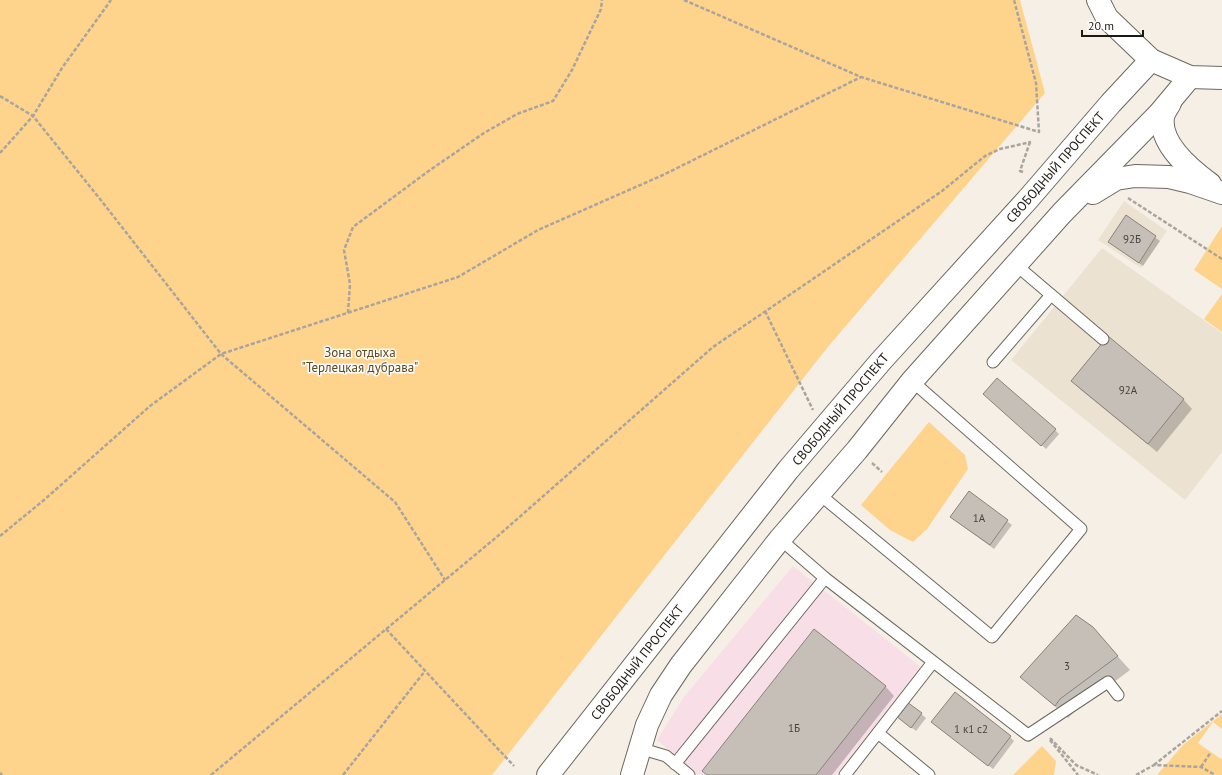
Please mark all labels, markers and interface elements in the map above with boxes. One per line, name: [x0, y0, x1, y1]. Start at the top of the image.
scale bar: [1082, 12, 1143, 38]
text: 20 m: [1088, 18, 1114, 33]
street label: СВОБОДНЫЙ ПРОСПЕКТ: [1002, 108, 1108, 226]
house number: 92Б: [1123, 232, 1141, 246]
park label: Зона отдыха "Терлецкая дубрава": [302, 344, 418, 376]
street label: СВОБОДНЫЙ ПРОСПЕКТ: [788, 350, 892, 469]
house number: 92А: [1119, 383, 1138, 397]
house number: 1А: [973, 511, 986, 525]
street label: СВОБОДНЫЙ ПРОСПЕКТ: [587, 601, 688, 723]
house number: 3: [1064, 659, 1070, 673]
house number: 1Б: [788, 721, 800, 735]
house number: 1 к1 с2: [954, 722, 988, 736]

